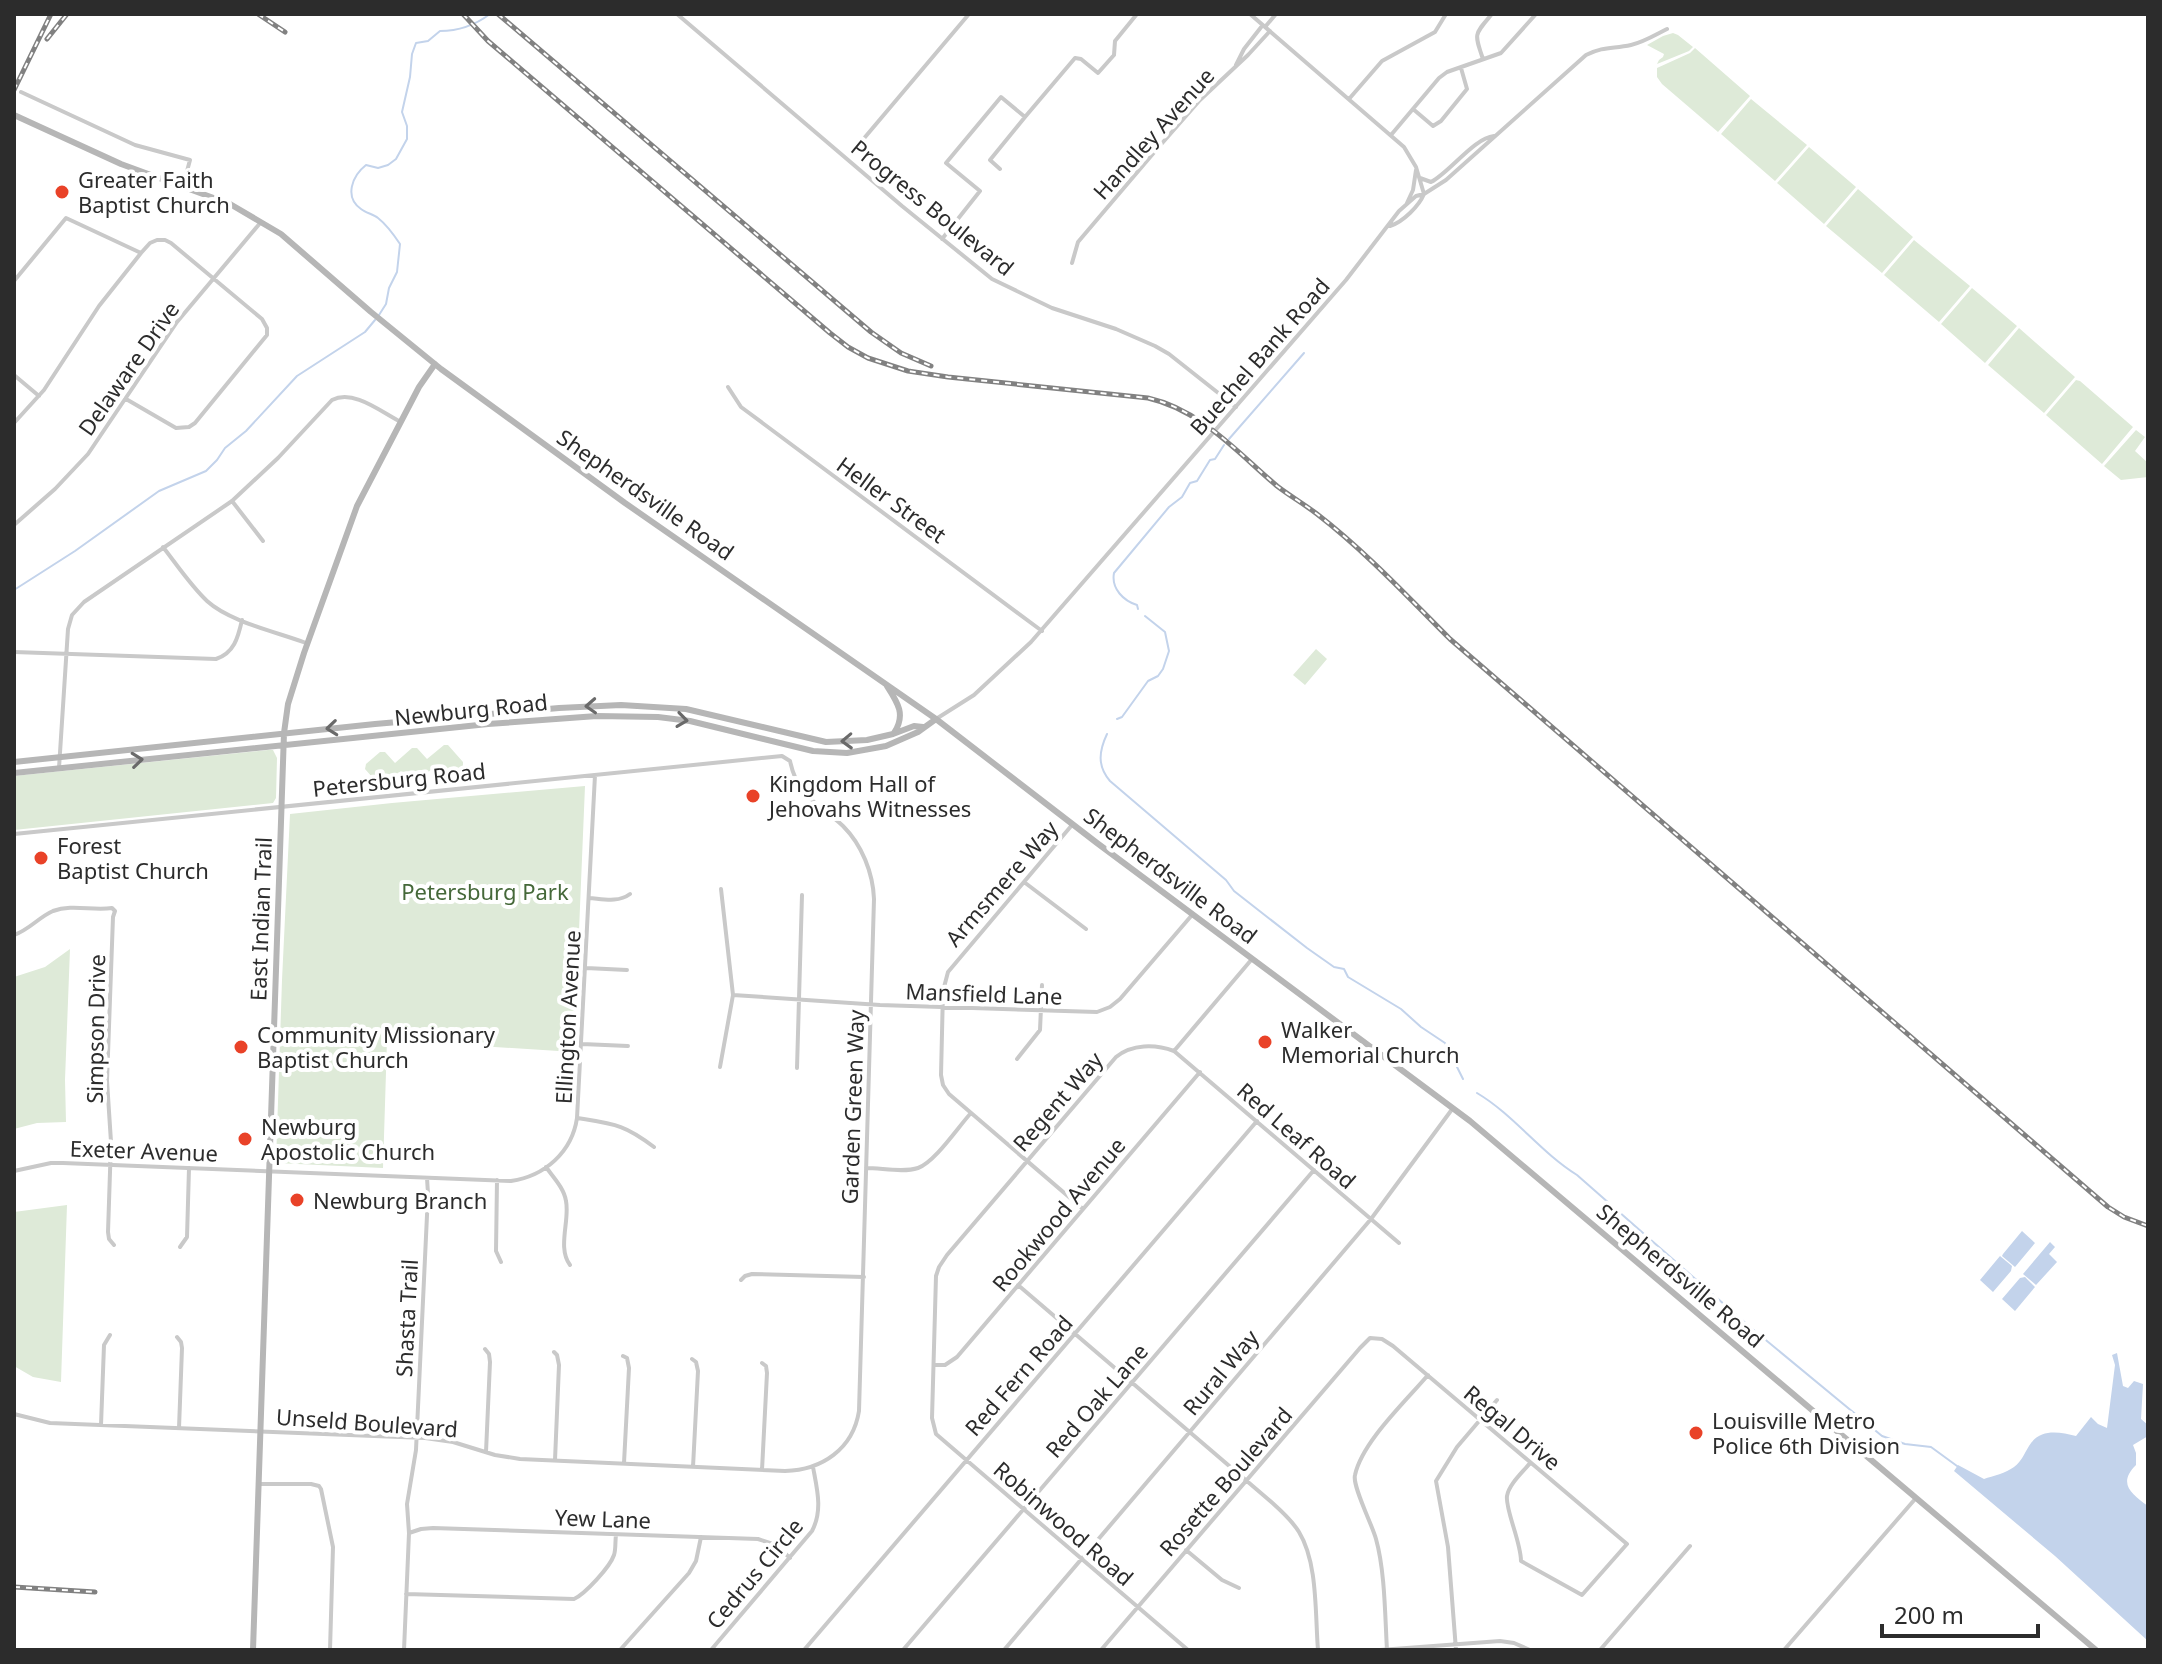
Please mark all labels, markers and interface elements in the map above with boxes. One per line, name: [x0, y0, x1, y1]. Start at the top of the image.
street label: Handley Avenue: [1086, 61, 1220, 205]
street label: Progress Boulevard: [845, 132, 1021, 282]
place label: Greater Faith Baptist Church: [78, 164, 230, 219]
marker: Greater Faith Baptist Church: [53, 183, 71, 201]
street label: Buechel Bank Road: [1182, 271, 1336, 441]
street label: Delaware Drive: [71, 295, 185, 441]
street label: Shepherdsville Road: [552, 422, 740, 566]
street label: Heller Street: [831, 449, 953, 549]
street label: Newburg Road: [393, 686, 549, 732]
one-way arrow: [584, 698, 597, 715]
one-way arrow: [675, 711, 689, 728]
one-way arrow: [325, 720, 338, 737]
one-way arrow: [840, 733, 853, 750]
one-way arrow: [131, 752, 144, 769]
street label: Petersburg Road: [311, 755, 487, 803]
place label: Kingdom Hall of Jehovahs Witnesses: [767, 768, 971, 823]
marker: Kingdom Hall of Jehovahs Witnesses: [744, 787, 762, 805]
street label: Shepherdsville Road: [1078, 800, 1264, 950]
street label: Armsmere Way: [938, 813, 1065, 952]
place label: Forest Baptist Church: [57, 830, 209, 885]
street label: East Indian Trail: [242, 836, 278, 1002]
marker: Forest Baptist Church: [32, 849, 50, 867]
park label: Petersburg Park: [401, 876, 569, 906]
street label: Ellington Avenue: [547, 929, 587, 1105]
street label: Simpson Drive: [79, 954, 111, 1104]
street label: Mansfield Lane: [905, 975, 1063, 1011]
street label: Garden Green Way: [834, 1008, 870, 1205]
place label: Walker Memorial Church: [1281, 1014, 1460, 1069]
place label: Community Missionary Baptist Church: [257, 1019, 496, 1074]
marker: Walker Memorial Church: [1256, 1033, 1274, 1051]
marker: Community Missionary Baptist Church: [232, 1038, 250, 1056]
street label: Regent Way: [1005, 1044, 1109, 1157]
street label: Red Leaf Road: [1231, 1075, 1363, 1195]
place label: Newburg Apostolic Church: [261, 1111, 435, 1166]
marker: Newburg Apostolic Church: [236, 1130, 254, 1148]
street label: Rookwood Avenue: [985, 1131, 1131, 1297]
street label: Exeter Avenue: [69, 1132, 219, 1168]
place label: Newburg Branch: [313, 1185, 487, 1215]
marker: Newburg Branch: [288, 1191, 306, 1209]
street label: Shepherdsville Road: [1591, 1196, 1771, 1354]
street label: Shasta Trail: [388, 1258, 424, 1378]
street label: Red Fern Road: [957, 1308, 1079, 1442]
street label: Rural Way: [1175, 1322, 1265, 1421]
street label: Red Oak Lane: [1038, 1336, 1154, 1464]
street label: Regal Drive: [1458, 1378, 1568, 1476]
street label: Rosette Boulevard: [1152, 1400, 1298, 1562]
street label: Unseld Boulevard: [275, 1401, 459, 1443]
place label: Louisville Metro Police 6th Division: [1712, 1405, 1900, 1460]
marker: Louisville Metro Police 6th Division: [1687, 1424, 1705, 1442]
street label: Robinwood Road: [988, 1454, 1140, 1592]
street label: Yew Lane: [554, 1501, 652, 1535]
street label: Cedrus Circle: [699, 1511, 809, 1635]
scale bar: [1882, 1588, 2038, 1638]
text: 200 m: [1894, 1598, 1964, 1631]

